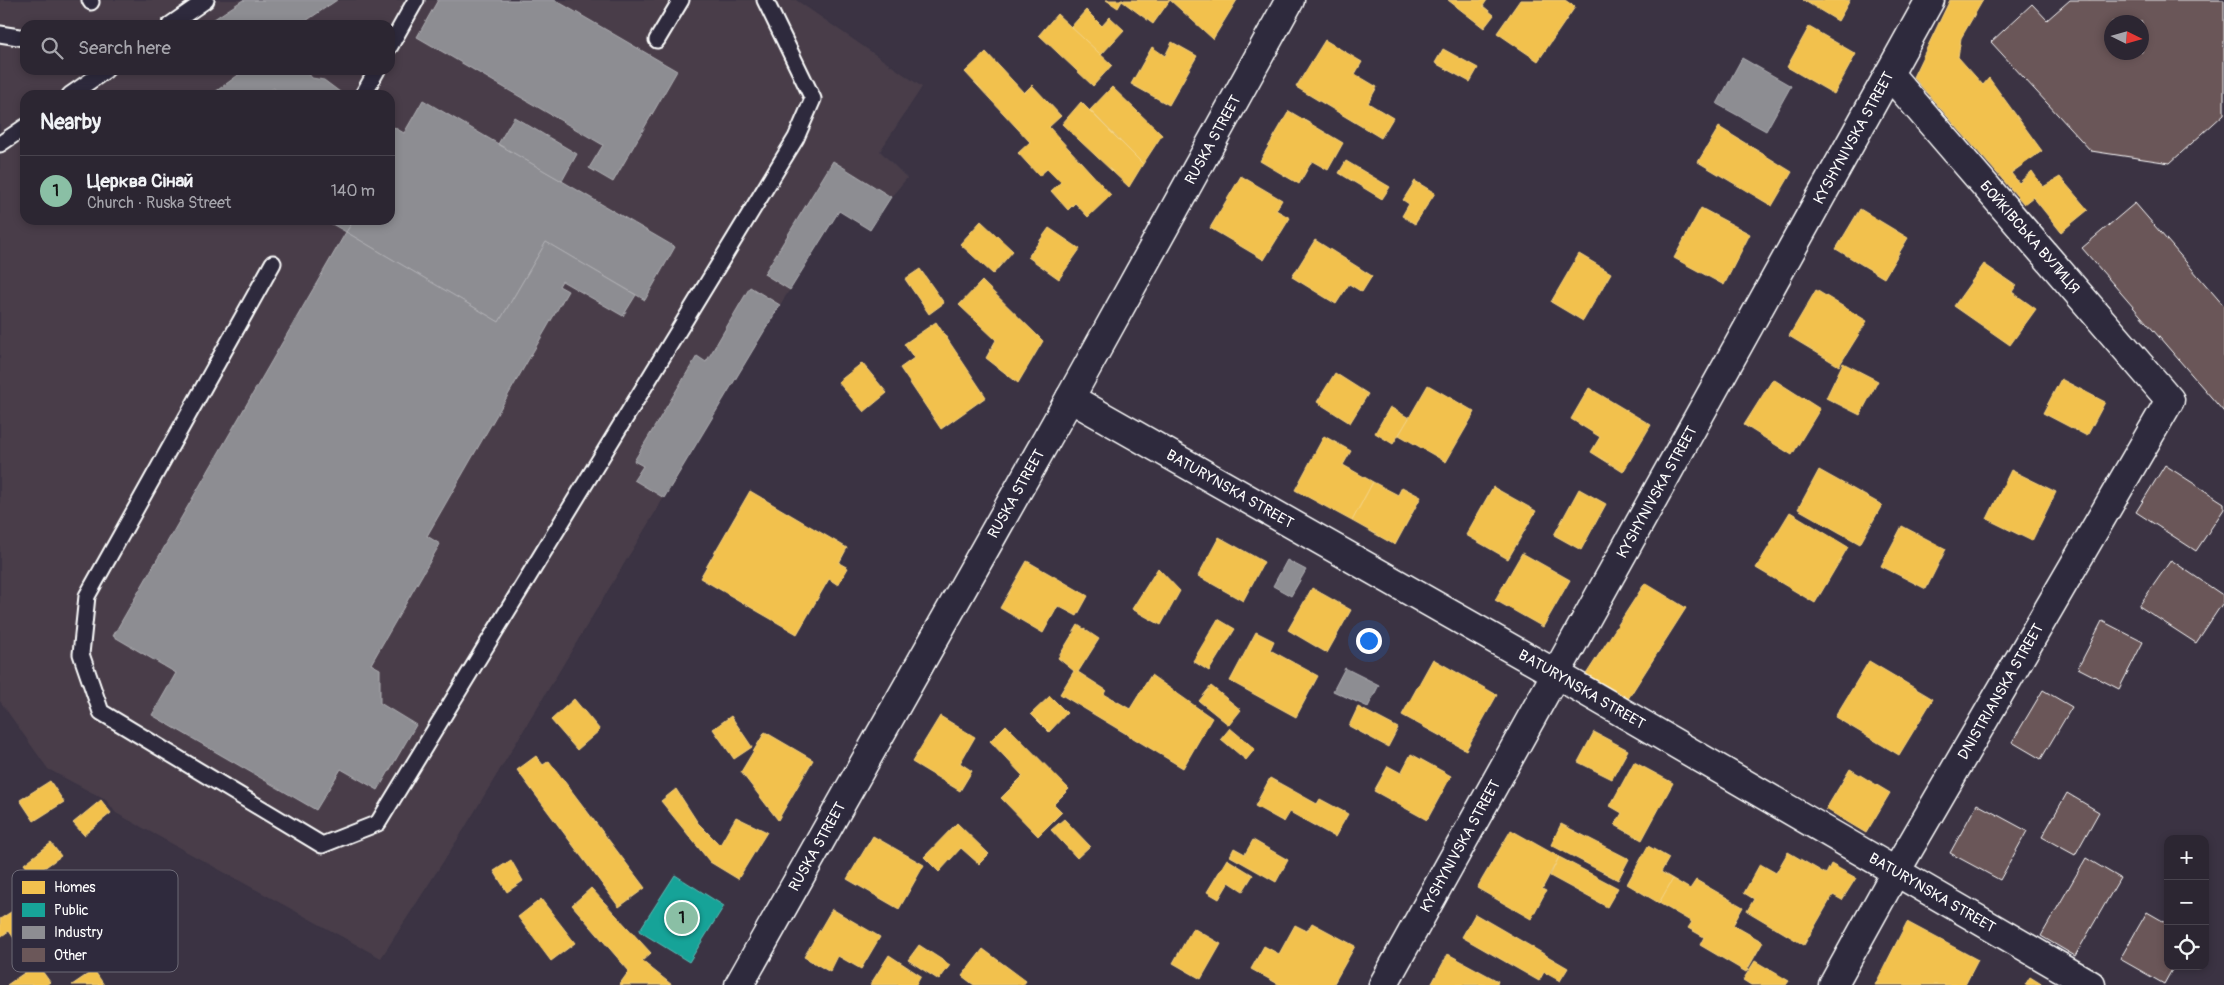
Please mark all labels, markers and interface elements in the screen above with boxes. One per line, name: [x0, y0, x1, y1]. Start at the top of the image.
north arrow: [2104, 15, 2149, 60]
search box: [20, 20, 395, 75]
icon: search: [38, 34, 66, 62]
text: Search here: [78, 36, 171, 60]
street label: KYSHYNIVSKA STREET: [1809, 69, 1898, 208]
street label: RUSKA STREET: [1181, 92, 1246, 188]
text: Nearby: [40, 109, 101, 136]
text: Церква Сінай: [87, 169, 193, 193]
street label: БОЙКІВСЬКА ВУЛИЦЯ: [1975, 177, 2084, 298]
text: 1: [53, 181, 59, 201]
text: 140 m: [331, 181, 375, 201]
text: Church · Ruska Street: [87, 193, 231, 213]
street label: KYSHYNIVSKA STREET: [1613, 423, 1702, 562]
street label: RUSKA STREET: [984, 446, 1049, 542]
street label: BATURYNSKA STREET: [1163, 446, 1297, 533]
street label: DNISTRIANSKA STREET: [1954, 620, 2048, 763]
your location: [1356, 628, 1382, 654]
street label: BATURYNSKA STREET: [1515, 646, 1649, 734]
street label: KYSHYNIVSKA STREET: [1416, 777, 1505, 916]
street label: RUSKA STREET: [785, 799, 850, 895]
map controls: [2164, 835, 2209, 970]
button: +: [2164, 835, 2209, 880]
street label: BATURYNSKA STREET: [1865, 849, 1999, 937]
legend: [12, 870, 178, 972]
text: Homes: [54, 879, 96, 896]
button: −: [2164, 880, 2209, 925]
pin: 1: [666, 899, 698, 937]
text: Public: [54, 902, 89, 919]
text: Industry: [54, 924, 103, 941]
button: locate: [2164, 925, 2209, 970]
text: Other: [54, 947, 87, 964]

